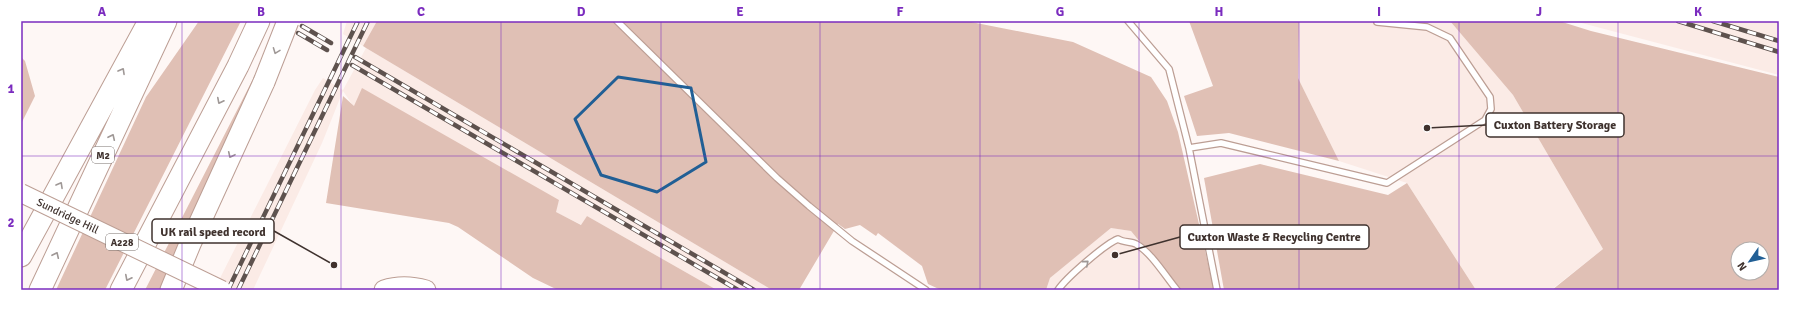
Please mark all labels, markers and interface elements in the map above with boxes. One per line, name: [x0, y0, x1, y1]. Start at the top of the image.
text: A: [98, 4, 107, 20]
text: B: [257, 4, 265, 20]
text: C: [417, 4, 425, 20]
text: D: [577, 4, 586, 20]
text: E: [736, 4, 744, 20]
text: F: [897, 4, 904, 20]
text: G: [1056, 4, 1064, 20]
text: H: [1215, 4, 1223, 20]
text: I: [1377, 4, 1381, 20]
text: J: [1536, 4, 1542, 20]
text: K: [1694, 4, 1702, 20]
one-way arrow: [273, 48, 281, 55]
one-way arrow: [117, 68, 125, 75]
text: 1: [7, 81, 15, 97]
one-way arrow: [217, 96, 225, 104]
callout: Cuxton Battery Storage: [1486, 113, 1624, 137]
text: Cuxton Battery Storage: [1494, 118, 1616, 133]
one-way arrow: [107, 134, 115, 141]
road number: M2: [92, 147, 114, 163]
one-way arrow: [227, 152, 235, 159]
one-way arrow: [55, 182, 62, 189]
street label: Sundridge Hill: [34, 196, 101, 237]
text: 2: [7, 215, 15, 231]
callout: UK rail speed record: [152, 219, 274, 243]
text: UK rail speed record: [160, 225, 266, 240]
callout: Cuxton Waste & Recycling Centre: [1180, 225, 1369, 249]
text: Cuxton Waste & Recycling Centre: [1187, 230, 1361, 245]
road number: A228: [106, 234, 138, 250]
north arrow: [1730, 241, 1770, 281]
one-way arrow: [51, 251, 59, 259]
one-way arrow: [1081, 260, 1089, 268]
text: N: [1735, 260, 1750, 273]
one-way arrow: [125, 274, 132, 281]

